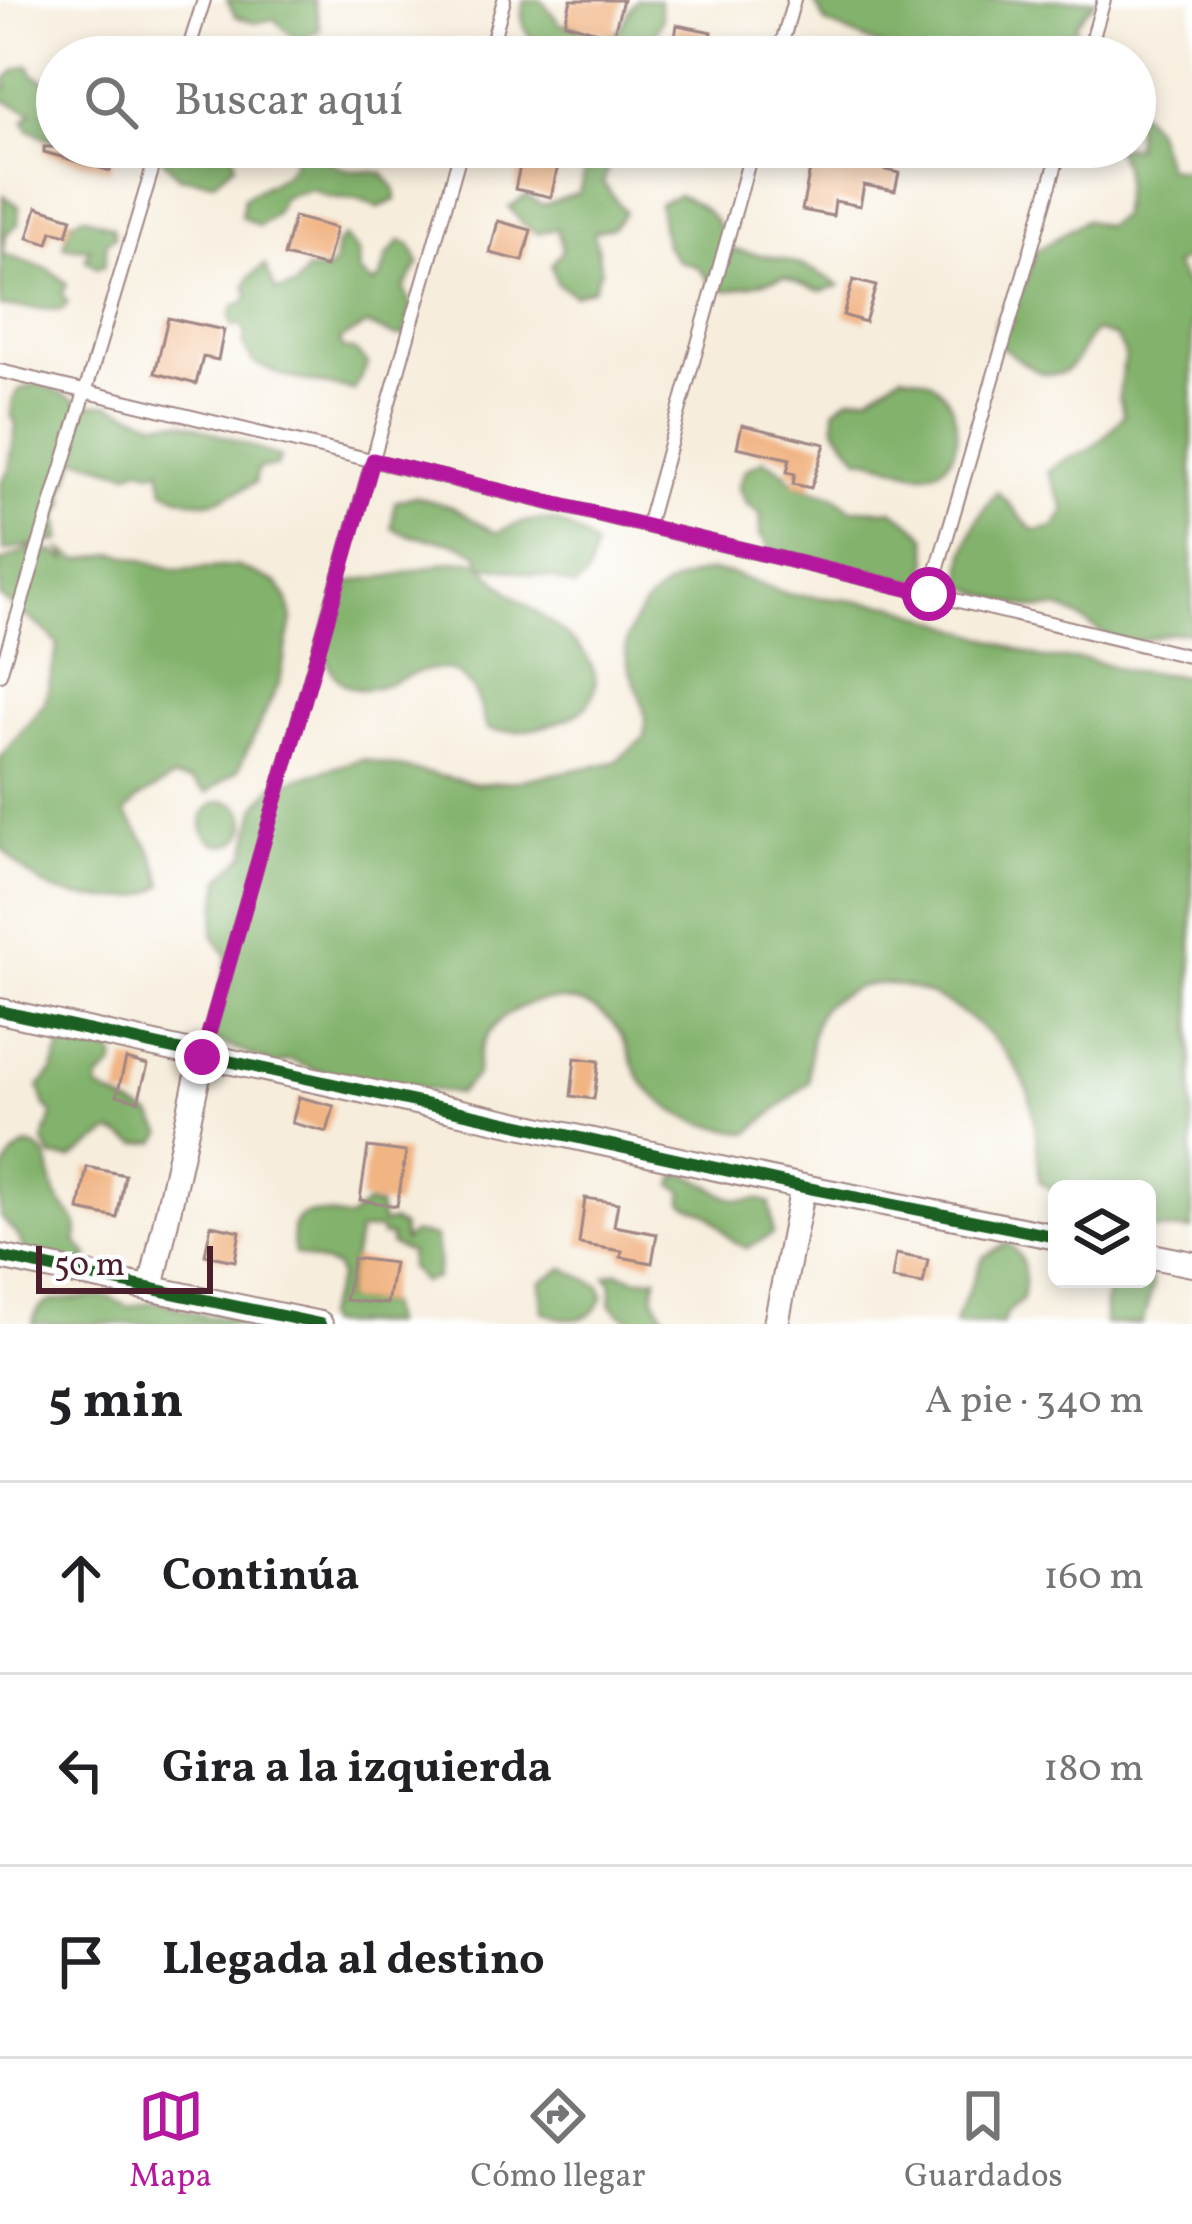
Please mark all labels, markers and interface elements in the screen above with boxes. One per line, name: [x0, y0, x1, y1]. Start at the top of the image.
search box: [36, 36, 1156, 168]
icon: search: [78, 69, 144, 135]
text: Buscar aquí: [174, 71, 403, 134]
route start: [902, 567, 956, 621]
route end: [175, 1030, 229, 1084]
map controls: [1048, 1180, 1156, 1288]
button: layers: [1048, 1180, 1156, 1288]
scale bar: [36, 1240, 213, 1293]
text: 50 m: [54, 1244, 125, 1290]
text: 5 min: [48, 1367, 184, 1438]
text: A pie · 340 m: [925, 1375, 1144, 1429]
icon: ahead: [48, 1545, 114, 1611]
text: Continúa: [162, 1546, 360, 1609]
text: 160 m: [1043, 1551, 1144, 1605]
icon: left: [48, 1737, 114, 1803]
text: Gira a la izquierda: [162, 1738, 552, 1801]
text: 180 m: [1043, 1743, 1144, 1797]
icon: arrive: [48, 1929, 114, 1995]
text: Llegada al destino: [162, 1930, 545, 1993]
tab: Mapa: [129, 2083, 212, 2201]
tab: Cómo llegar: [471, 2083, 646, 2201]
tab: Guardados: [904, 2083, 1063, 2201]

